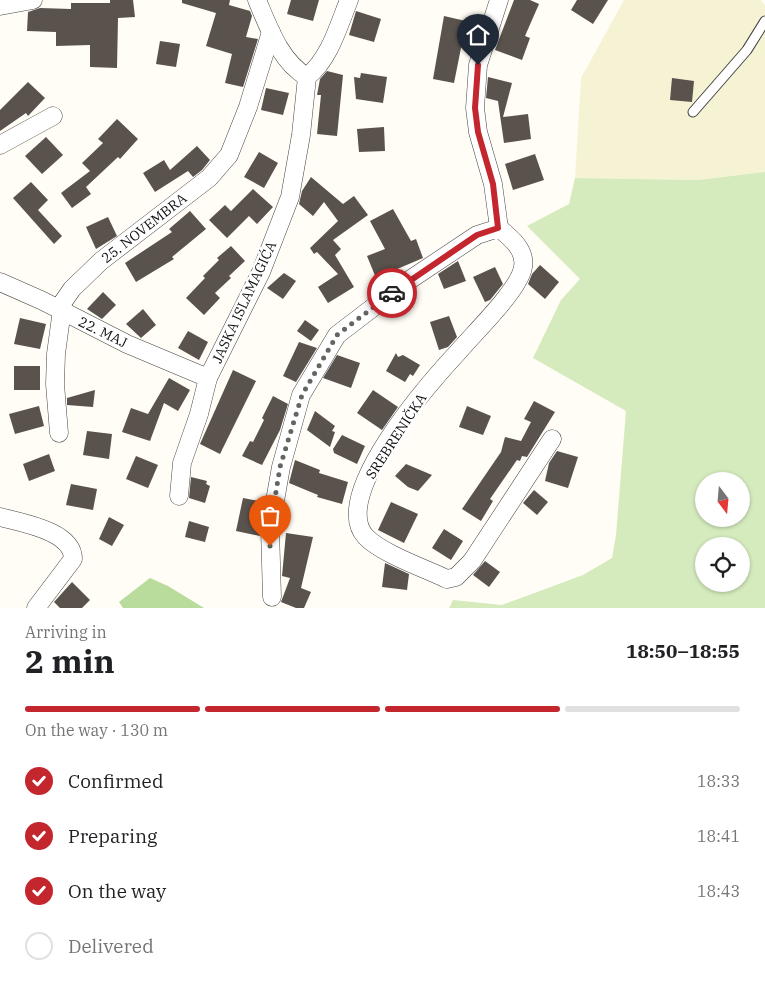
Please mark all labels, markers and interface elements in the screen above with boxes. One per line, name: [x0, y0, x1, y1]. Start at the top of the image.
pin: [457, 14, 499, 65]
icon: home: [464, 21, 492, 49]
street label: 25. NOVEMBRA: [98, 189, 191, 267]
street label: JASKA ISLAMAGIĆA: [207, 237, 280, 366]
courier: [367, 268, 417, 318]
icon: car: [378, 279, 406, 307]
street label: 22. MAJ: [76, 312, 130, 352]
street label: SREBRENIČKA: [361, 389, 431, 482]
north arrow: [695, 472, 750, 528]
map controls: [695, 472, 750, 592]
pin: [249, 495, 291, 546]
icon: bag: [256, 502, 284, 530]
button: locate: [695, 537, 750, 592]
text: Arriving in: [25, 622, 107, 642]
text: 18:50–18:55: [626, 639, 740, 663]
text: 2 min: [25, 640, 115, 682]
text: On the way · 130 m: [25, 720, 168, 740]
icon: check: [25, 767, 53, 795]
text: Confirmed: [68, 769, 163, 793]
text: 18:33: [697, 771, 740, 791]
icon: check: [25, 822, 53, 850]
text: Preparing: [68, 824, 157, 848]
text: 18:41: [697, 826, 740, 846]
icon: check: [25, 877, 53, 905]
text: On the way: [68, 879, 166, 903]
text: 18:43: [697, 881, 740, 901]
text: Delivered: [68, 934, 154, 958]

